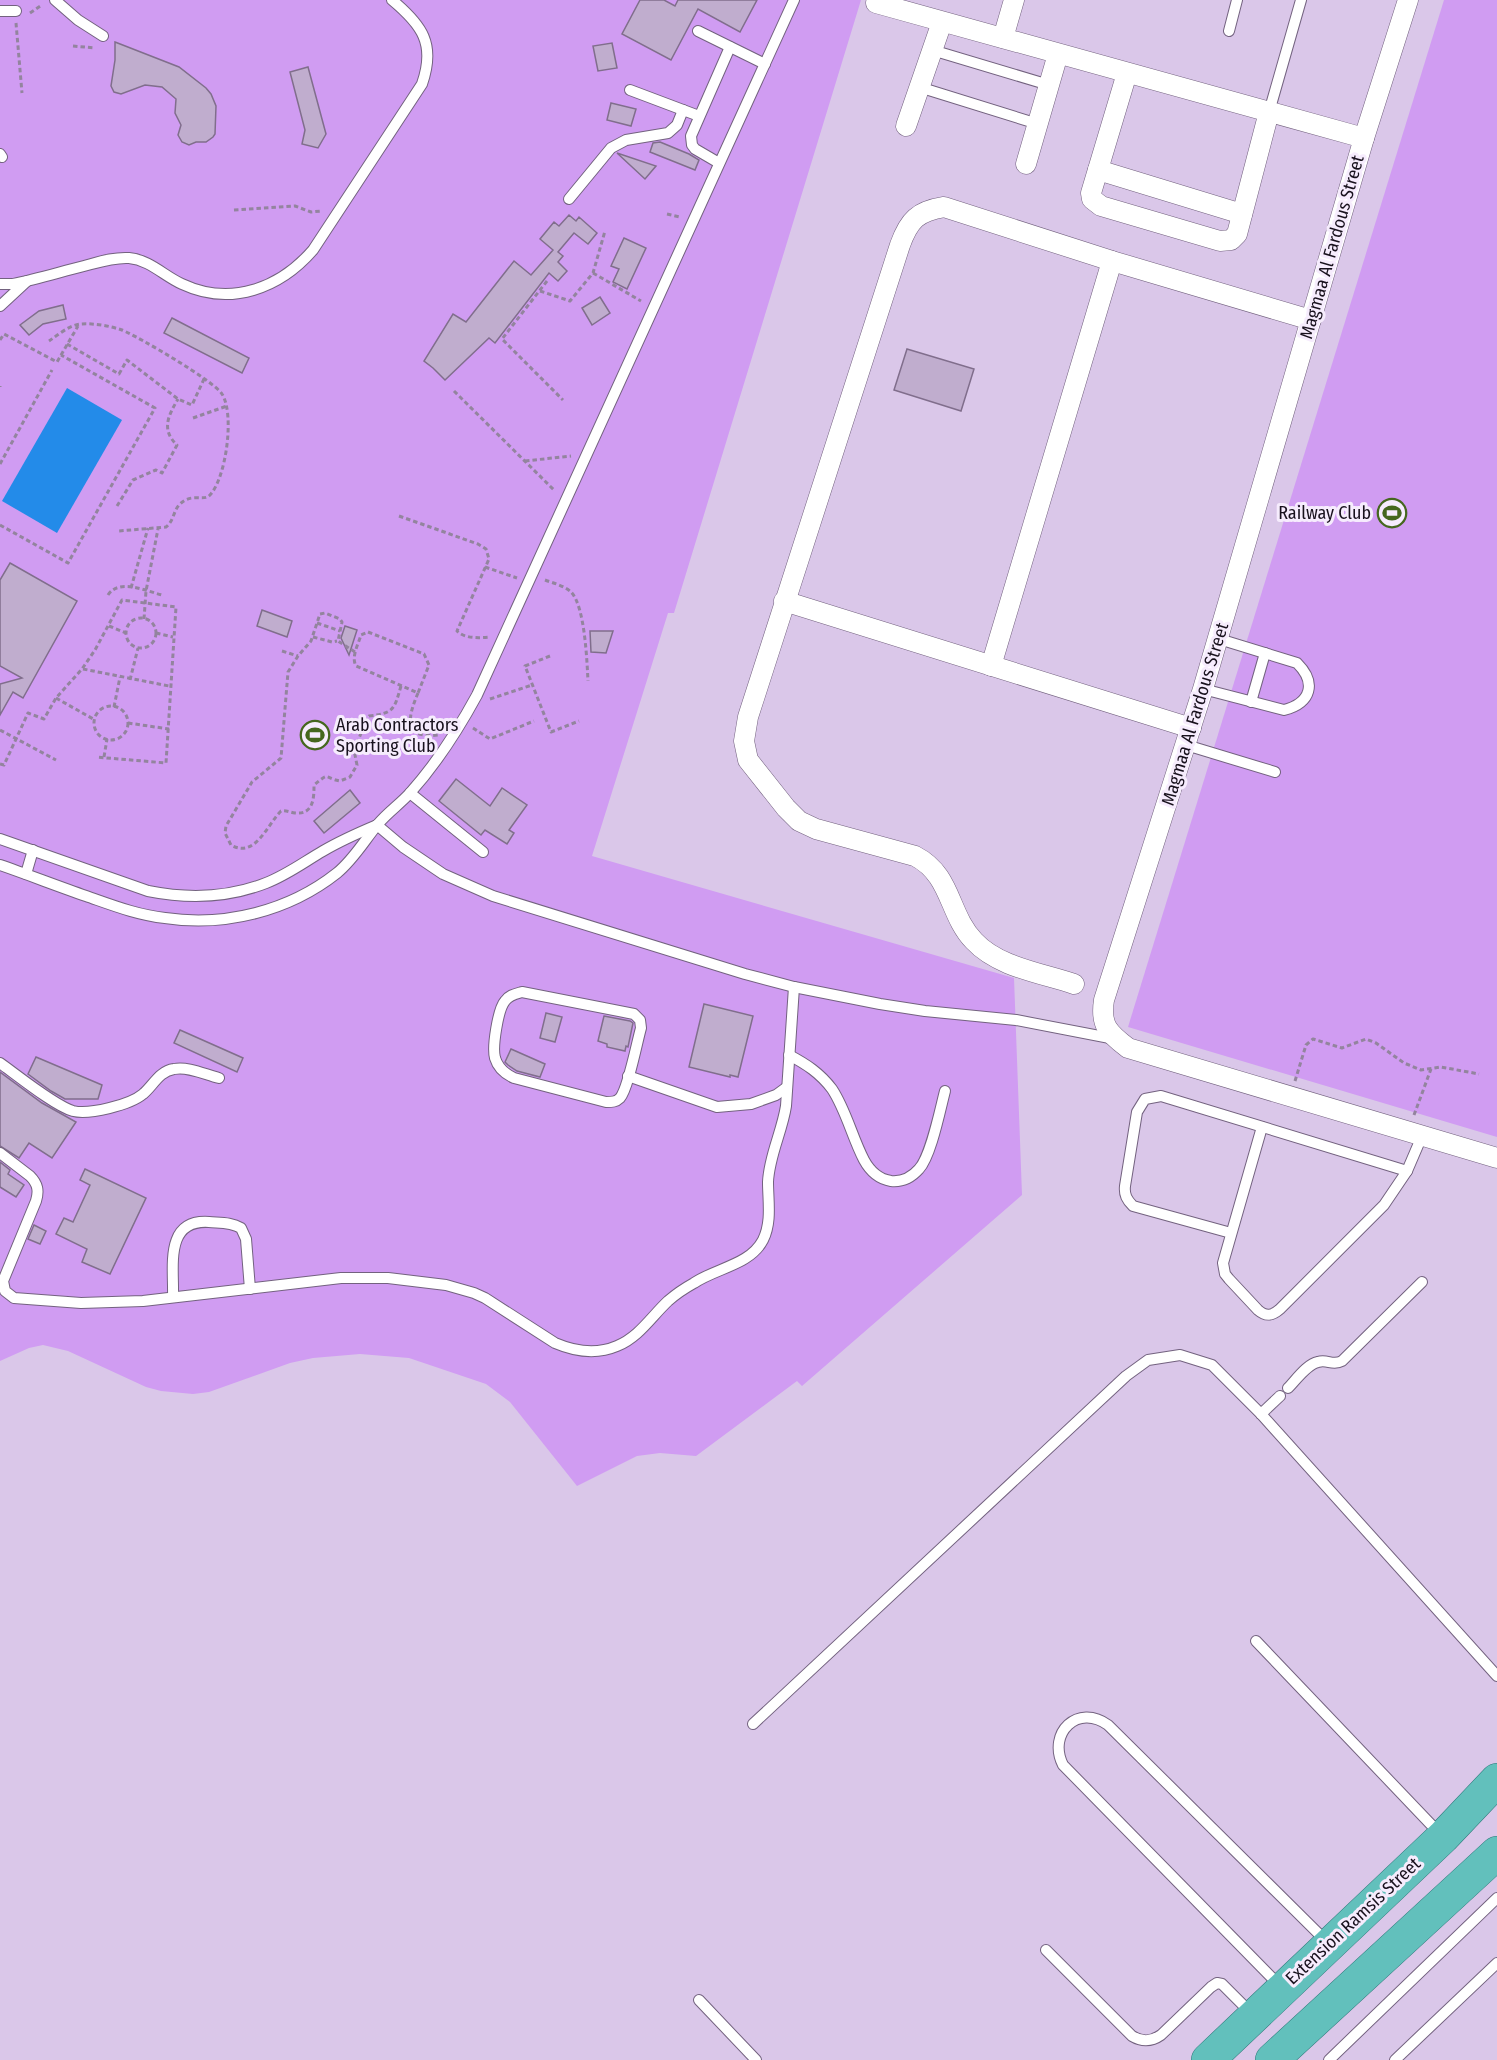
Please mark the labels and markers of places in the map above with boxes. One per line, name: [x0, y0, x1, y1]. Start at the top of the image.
sports icon: Railway Club: [1376, 497, 1408, 529]
place label: Railway Club: [1278, 502, 1371, 524]
place label: Arab Contractors Sporting Club: [336, 714, 459, 757]
sports icon: Arab Contractors Sporting Club: [299, 719, 331, 751]

